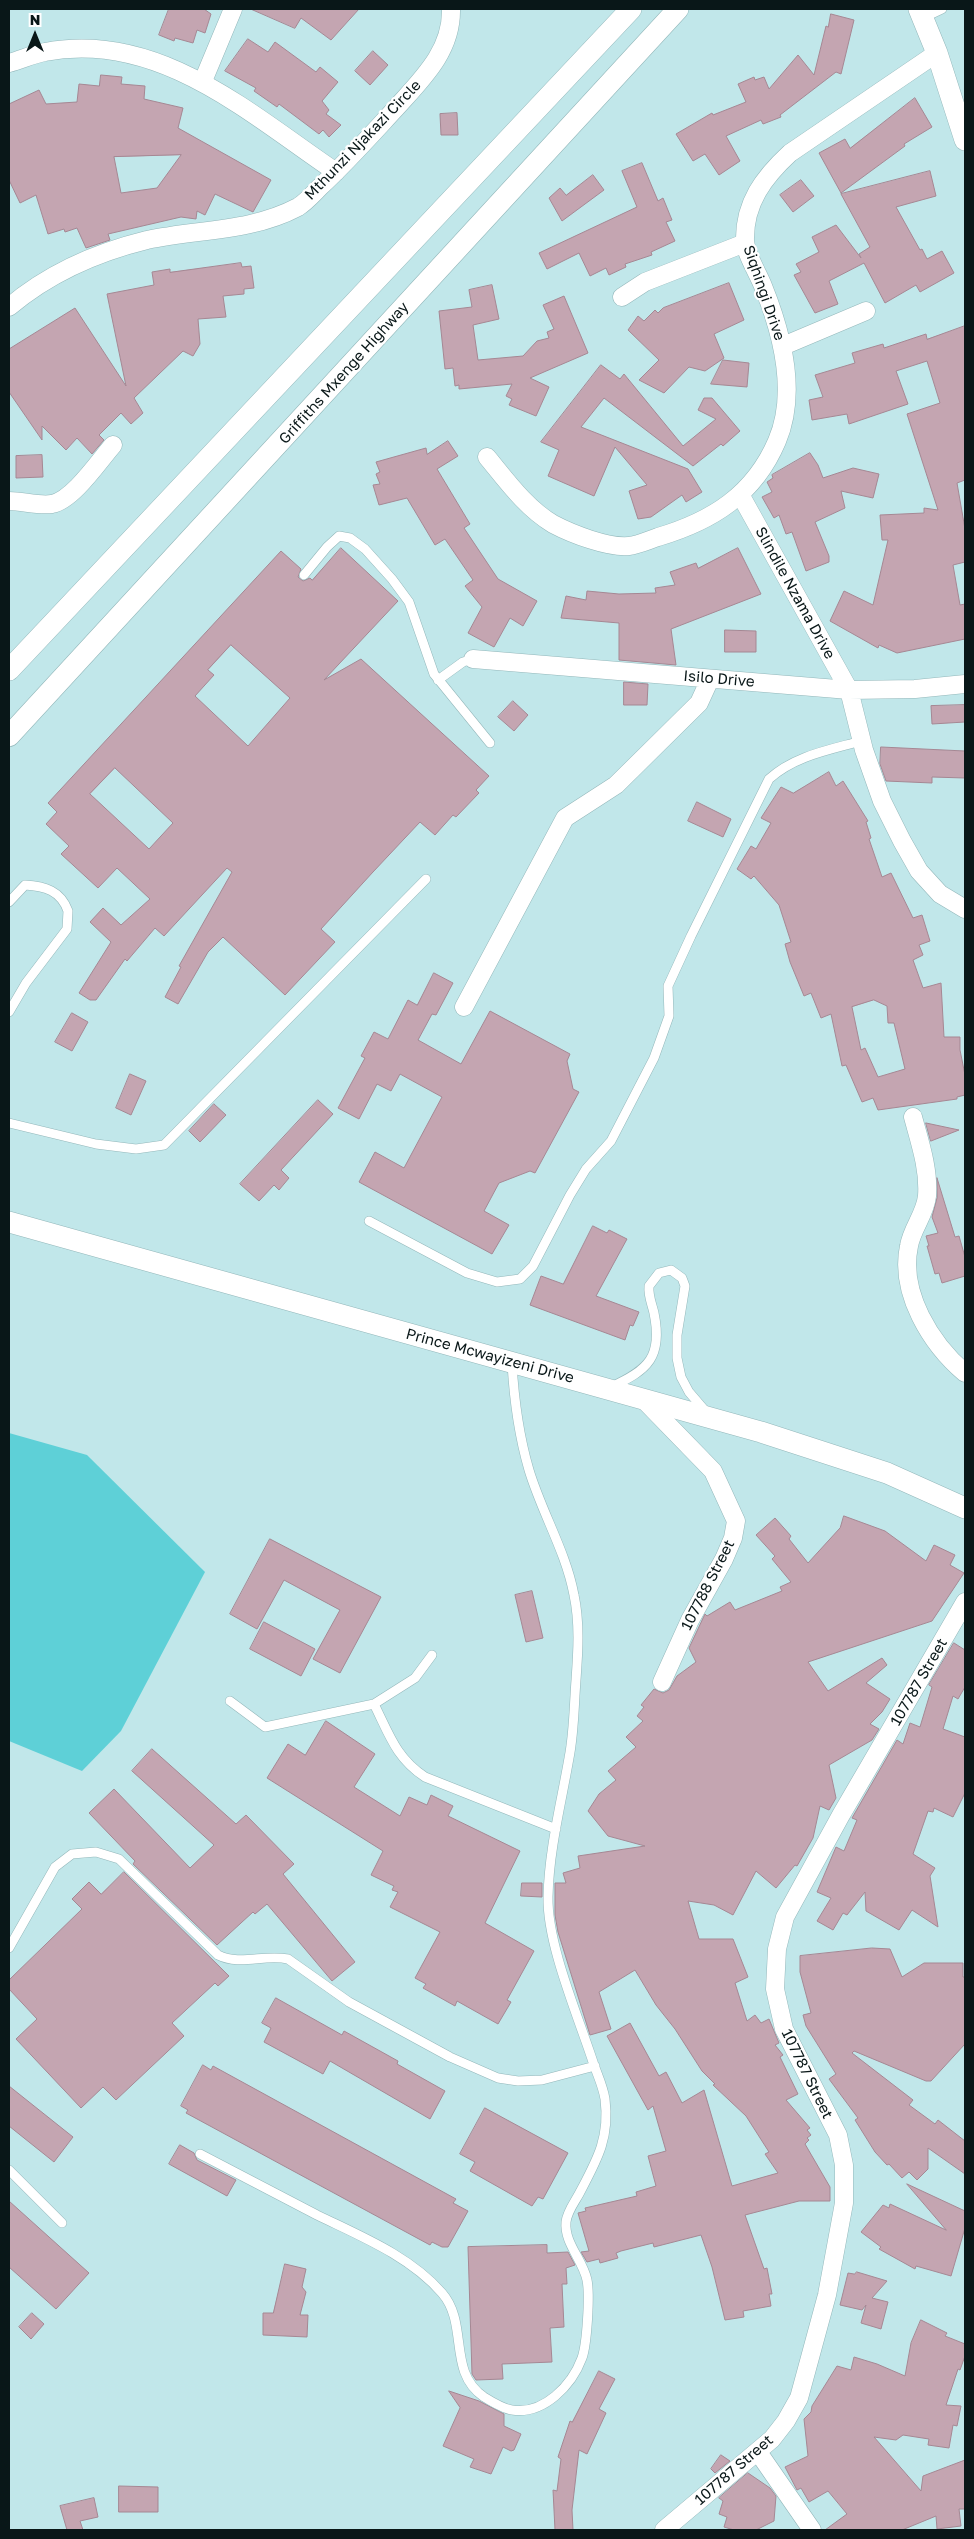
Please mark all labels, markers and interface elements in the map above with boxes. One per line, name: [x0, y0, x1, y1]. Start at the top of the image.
north arrow: [10, 10, 60, 60]
text: N: [30, 11, 40, 28]
street label: Mthunzi Njakazi Circle: [301, 76, 425, 204]
street label: Siqhingi Drive: [739, 243, 789, 343]
street label: Griffiths Mxenge Highway: [275, 298, 413, 448]
street label: Slindile Nzama Drive: [751, 524, 839, 662]
street label: Isilo Drive: [683, 667, 755, 691]
street label: Prince Mcwayizeni Drive: [404, 1325, 576, 1387]
street label: 107788 Street: [678, 1537, 738, 1633]
street label: 107787 Street: [887, 1635, 951, 1729]
street label: 107787 Street: [777, 2026, 837, 2122]
street label: 107787 Street: [691, 2431, 777, 2509]

